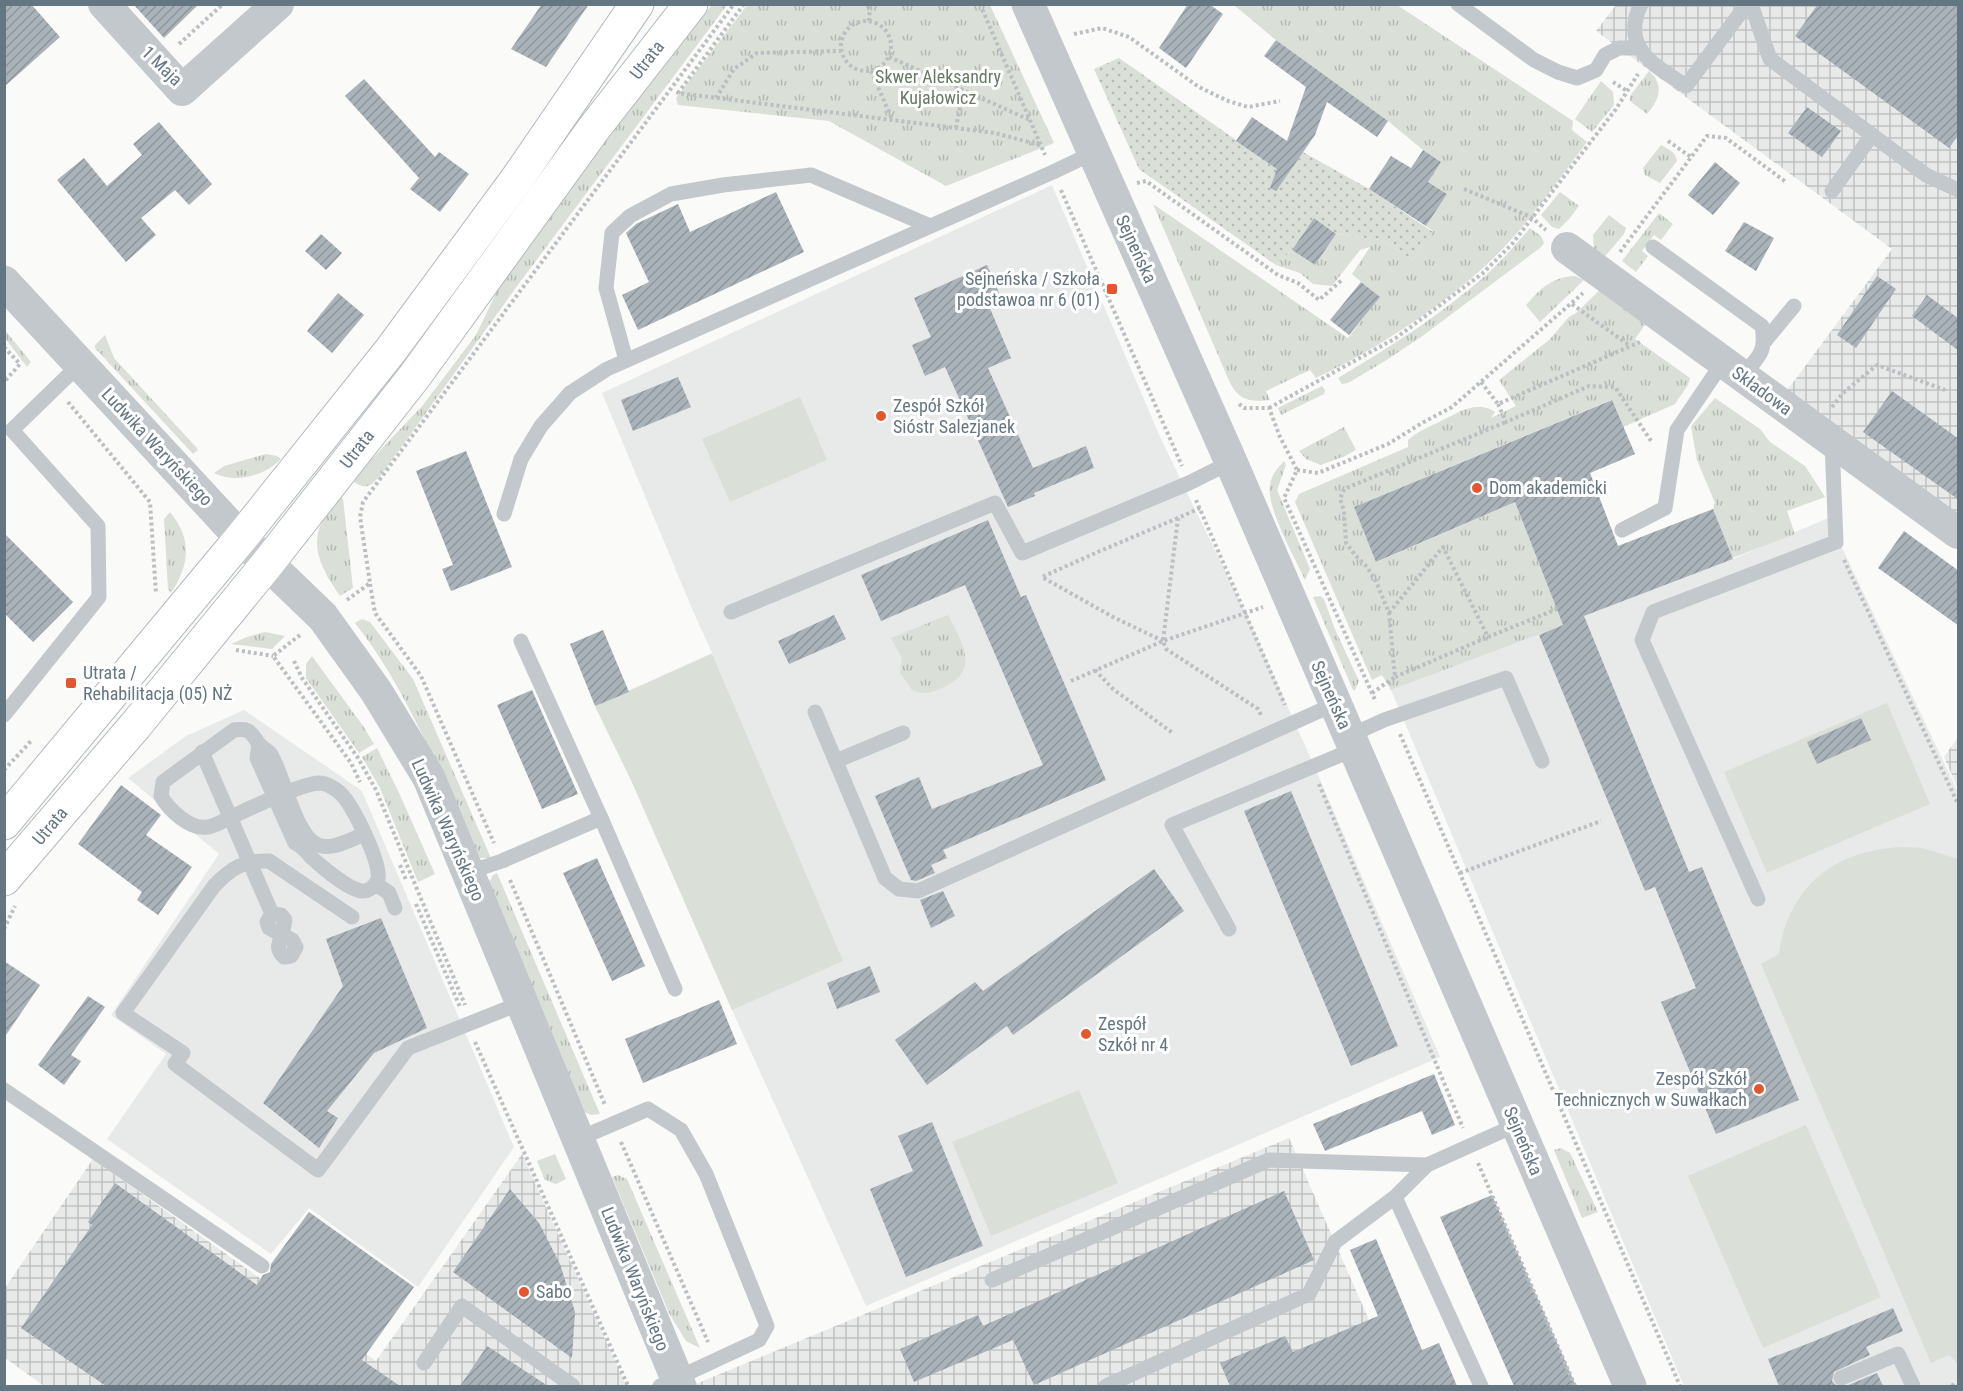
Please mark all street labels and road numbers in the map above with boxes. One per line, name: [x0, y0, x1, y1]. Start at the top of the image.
street label: Utrata: [625, 36, 668, 83]
street label: 1 Maja: [138, 41, 187, 90]
street label: Sejneńska: [1112, 211, 1161, 286]
street label: Składowa: [1728, 362, 1796, 419]
street label: Ludwika Waryńskiego: [97, 383, 217, 510]
street label: Utrata: [335, 425, 378, 472]
street label: Sejneńska: [1307, 657, 1356, 732]
street label: Ludwika Waryńskiego: [408, 756, 489, 904]
street label: Utrata: [28, 802, 72, 849]
street label: Sejneńska: [1500, 1103, 1547, 1178]
street label: Ludwika Waryńskiego: [597, 1204, 674, 1354]

